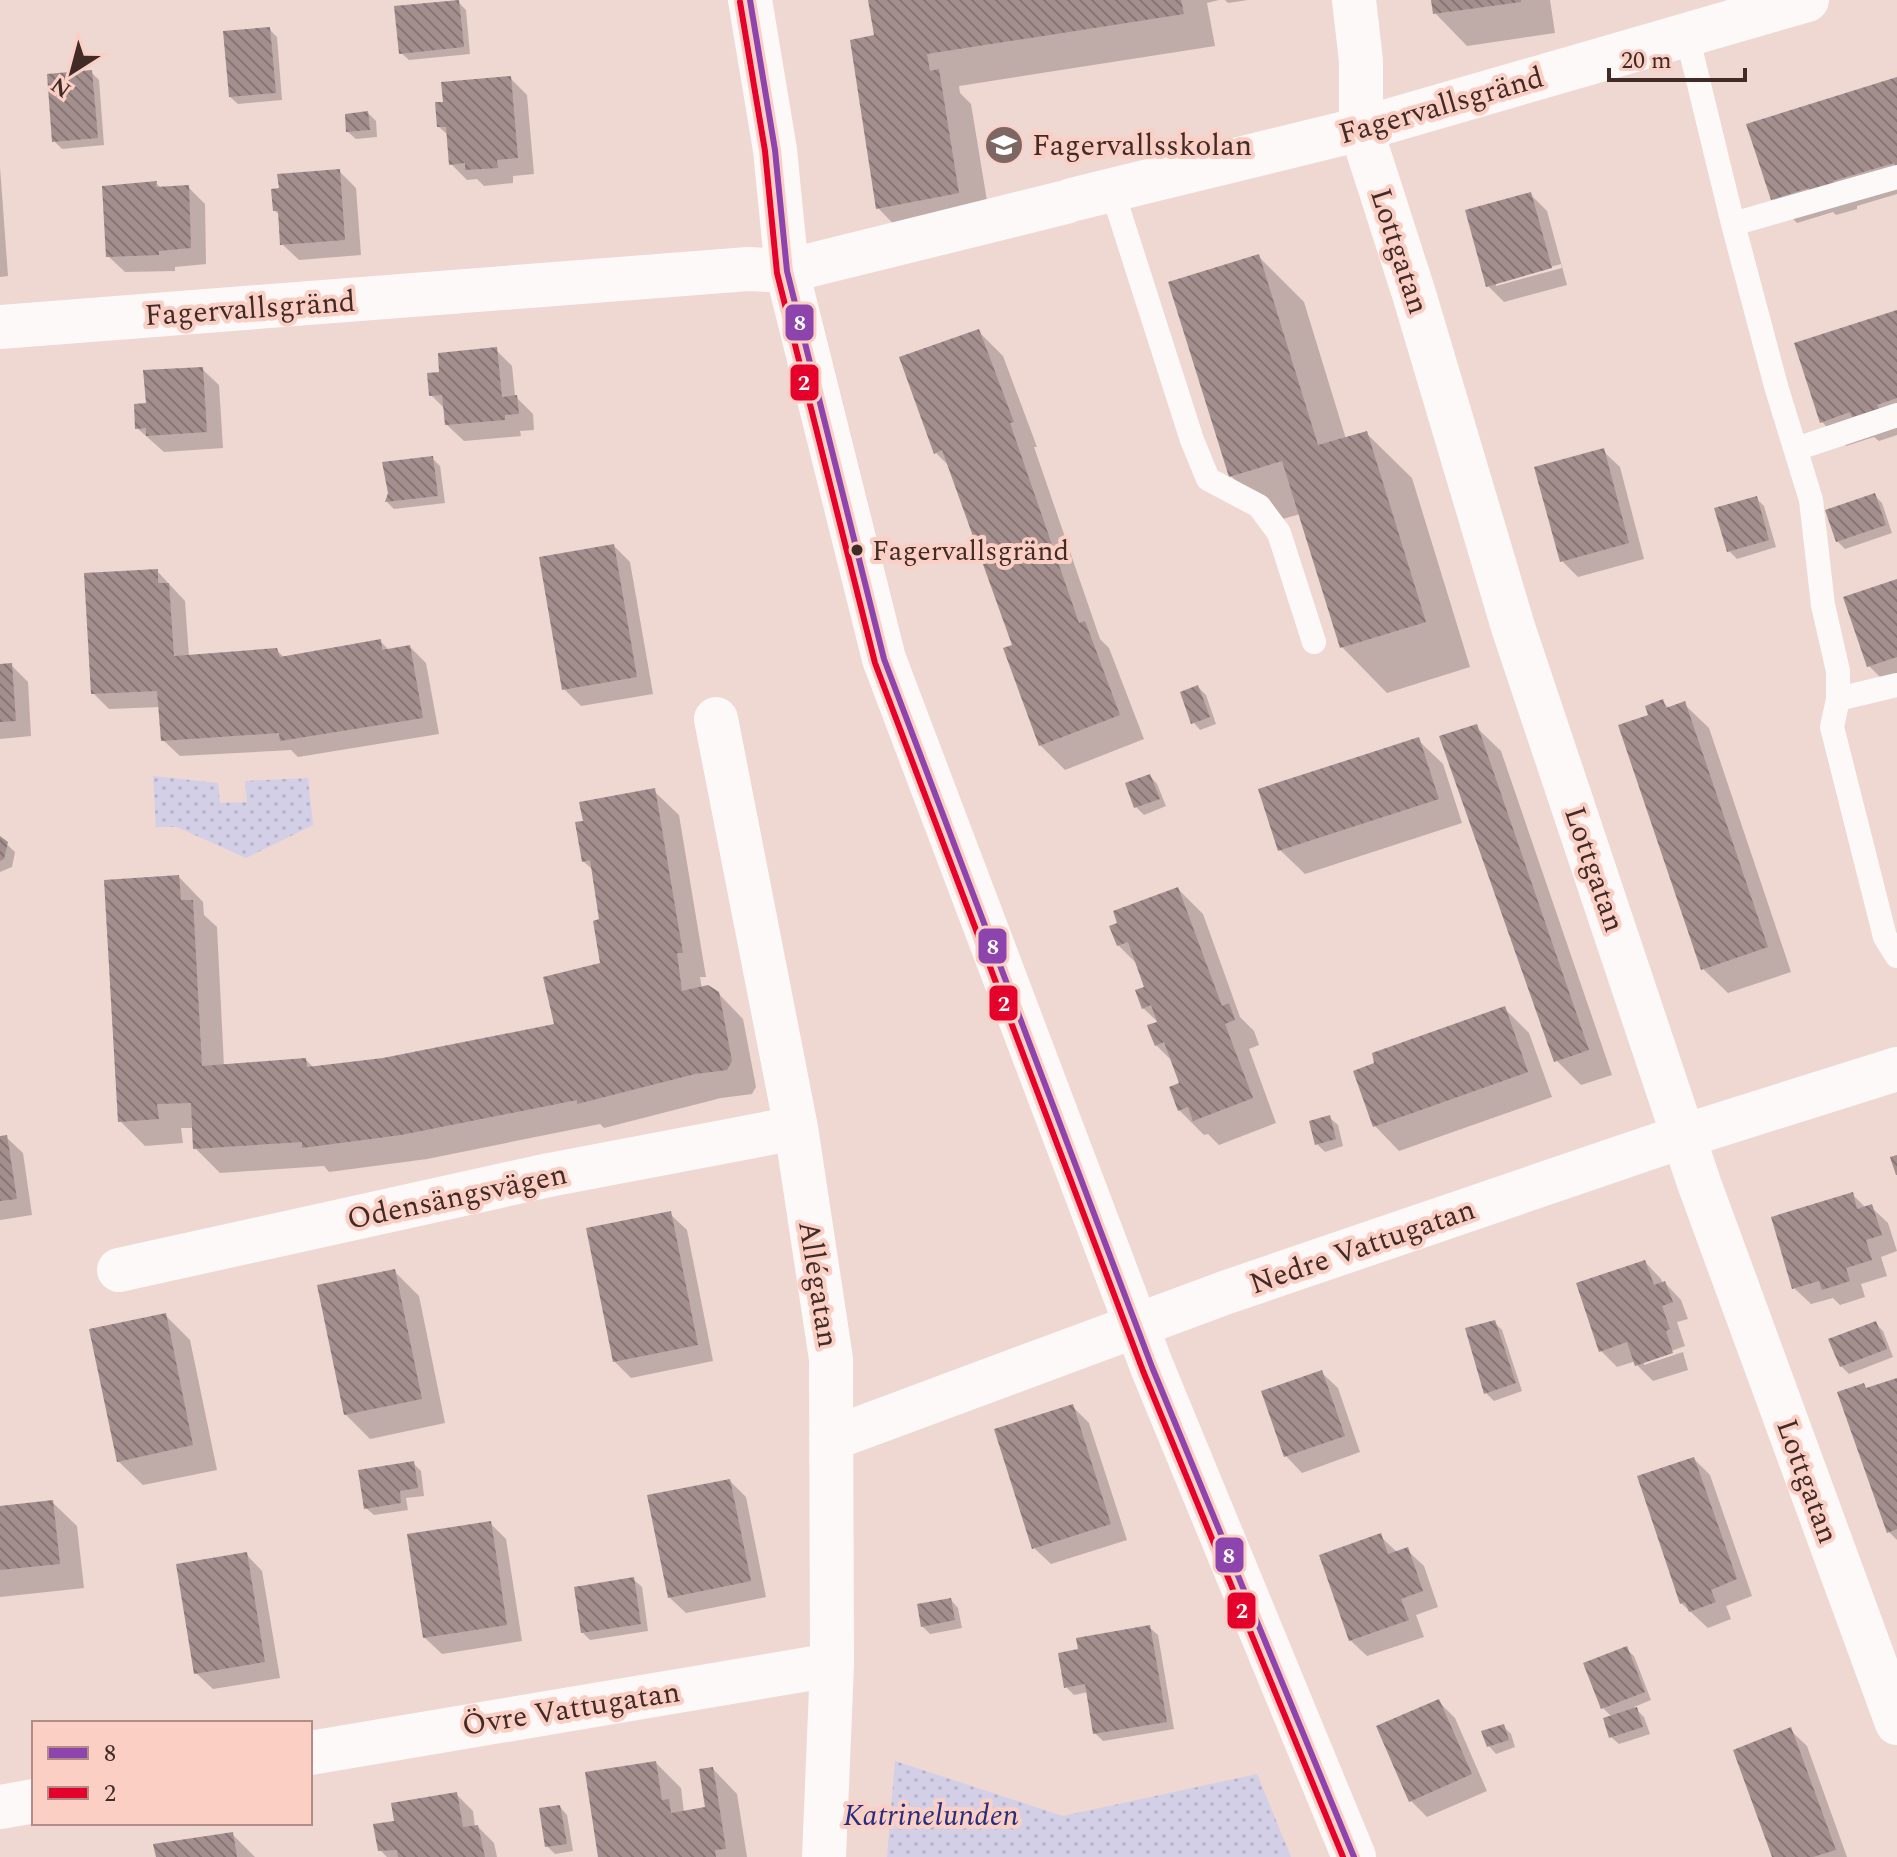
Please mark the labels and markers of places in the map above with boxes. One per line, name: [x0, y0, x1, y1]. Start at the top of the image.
place label: Fagervallsskolan: [1032, 123, 1252, 169]
school or university icon: Fagervallsskolan: [983, 124, 1025, 166]
place label: Fagervallsgränd: [872, 530, 1069, 573]
marker: Fagervallsgränd: [849, 542, 865, 558]

